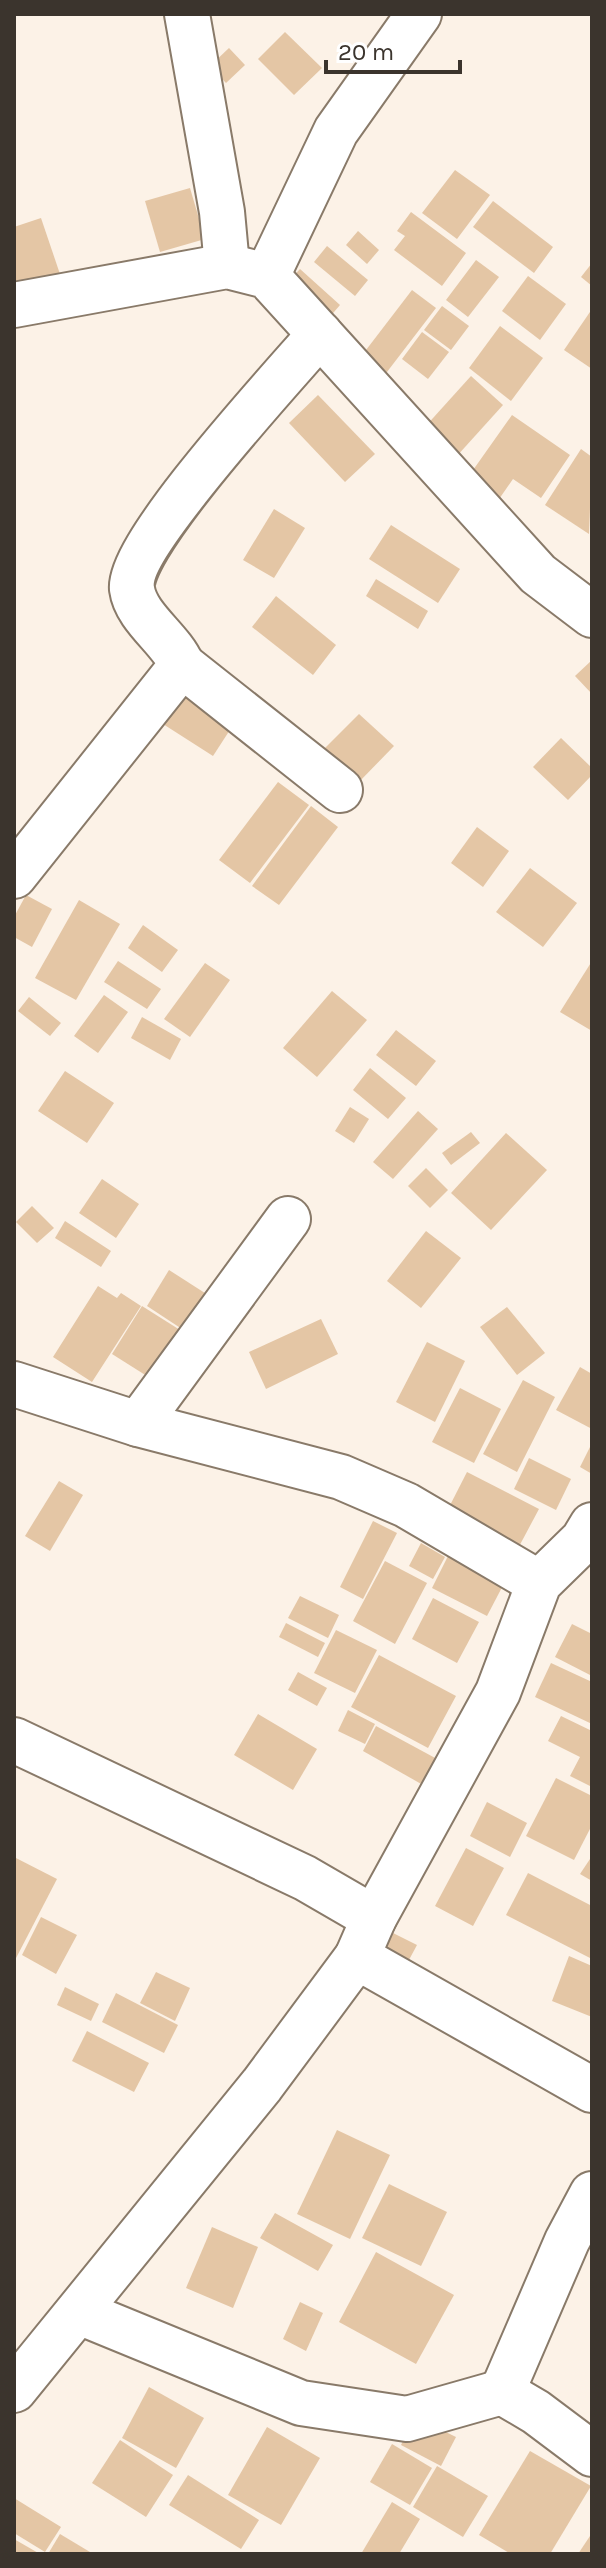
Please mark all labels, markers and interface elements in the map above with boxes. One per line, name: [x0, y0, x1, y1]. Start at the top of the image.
scale bar: [326, 24, 460, 74]
text: 20 m: [338, 38, 394, 66]

